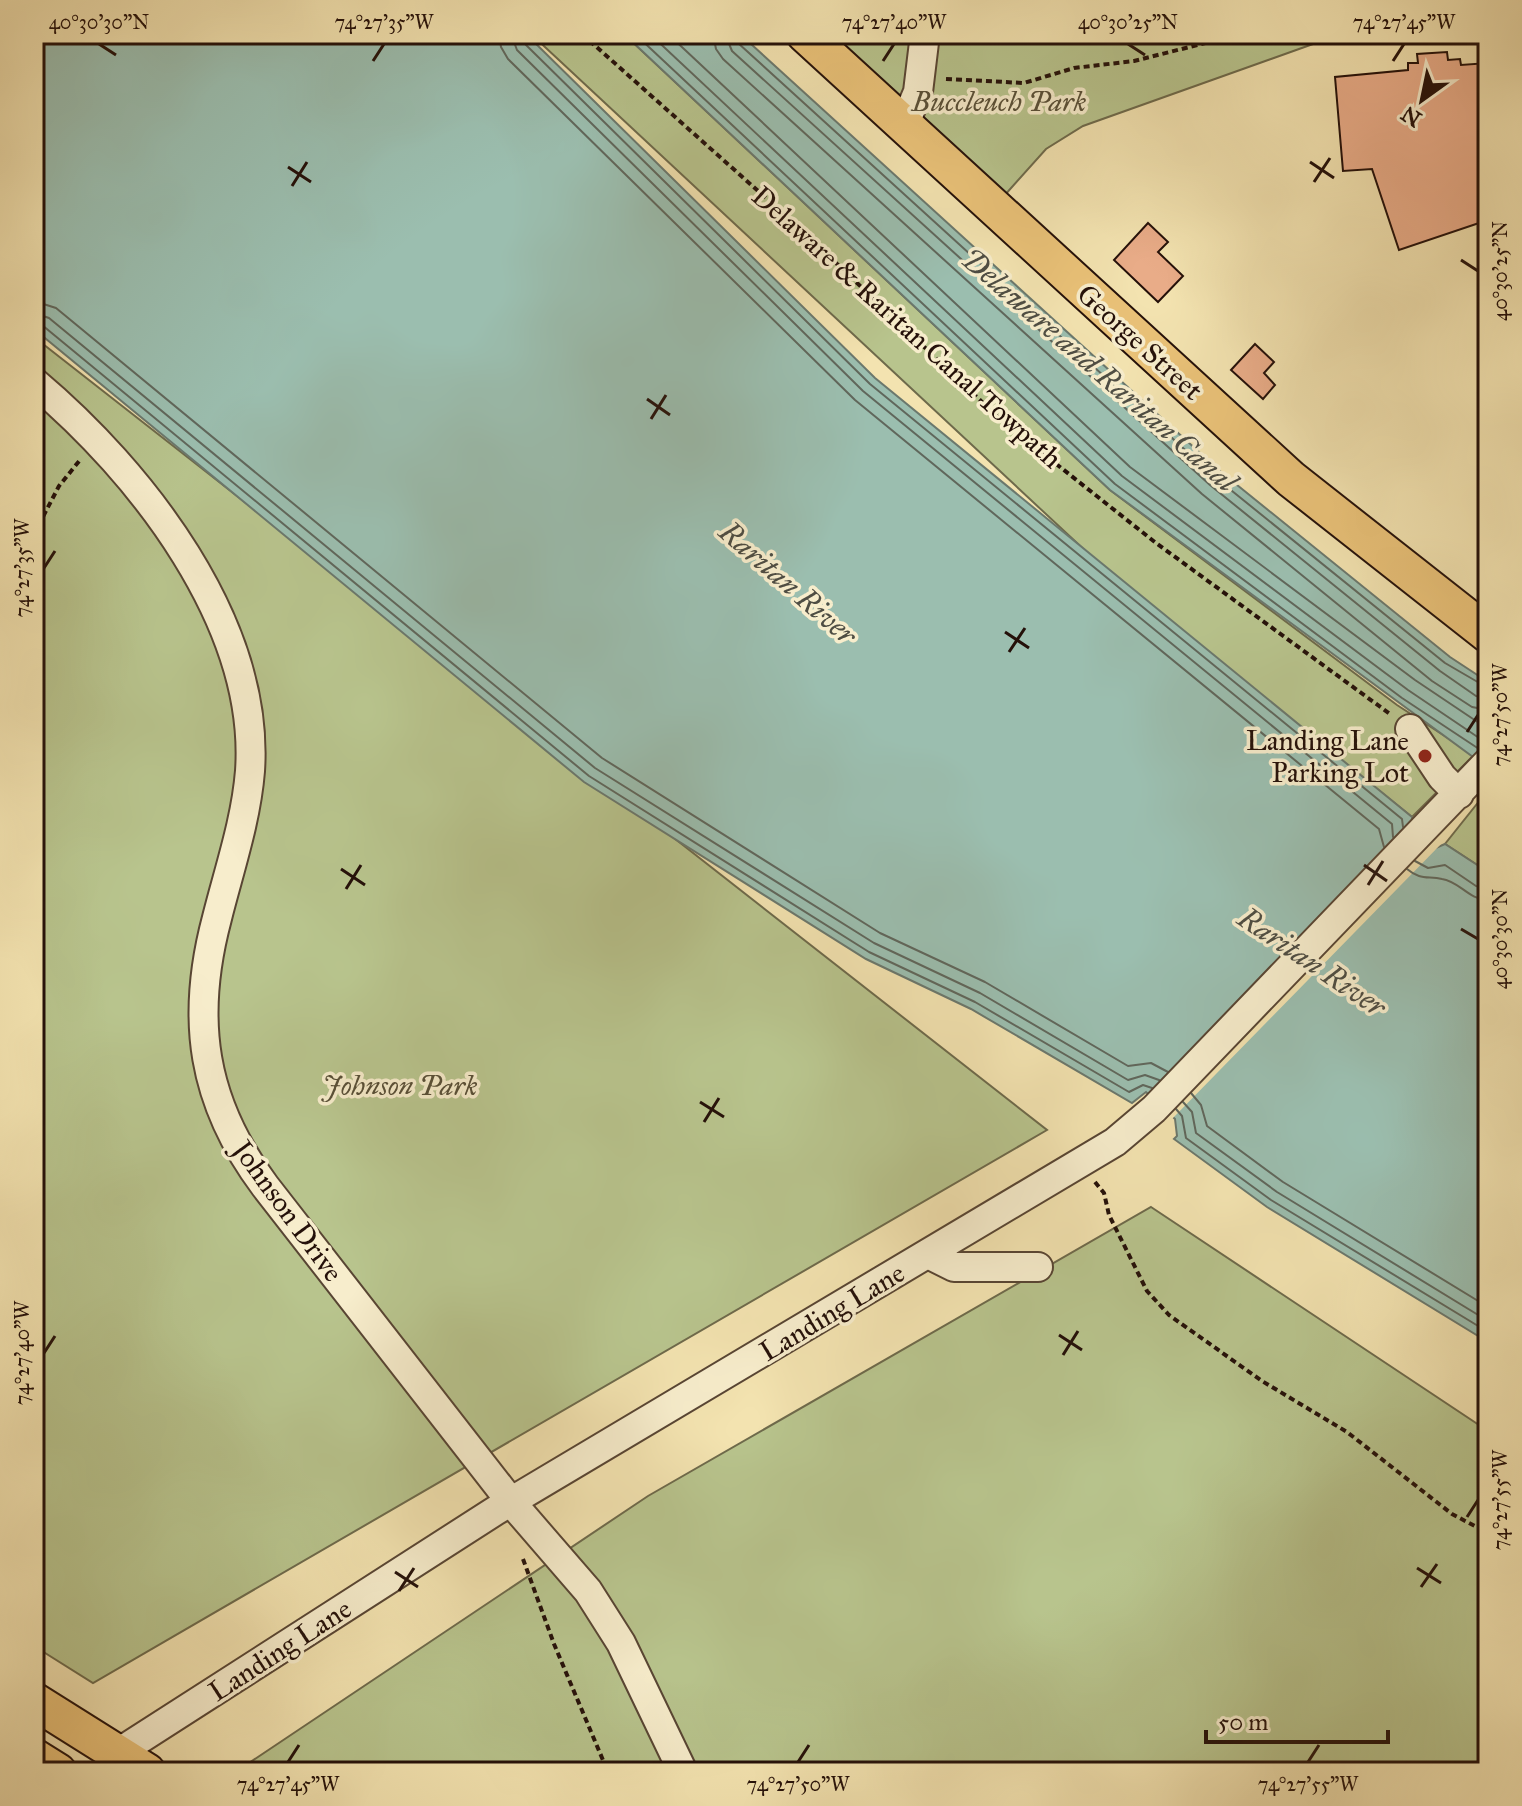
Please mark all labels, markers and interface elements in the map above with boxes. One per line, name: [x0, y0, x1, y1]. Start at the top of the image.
text: 40°30'30"N: [49, 10, 149, 34]
text: 74°27'35"W: [334, 10, 435, 34]
text: 74°27'40"W: [842, 10, 947, 34]
text: 40°30'25"N: [1078, 10, 1178, 34]
text: 74°27'45"W: [1353, 10, 1456, 34]
north arrow: [1382, 60, 1462, 140]
park label: Buccleuch Park: [910, 84, 1087, 119]
text: N: [1396, 100, 1427, 133]
street label: Delaware & Raritan Canal Towpath: [745, 178, 1070, 476]
text: 40°30'25"N: [1488, 221, 1512, 321]
water label: Delaware and Raritan Canal: [954, 241, 1246, 501]
street label: George Street: [1070, 276, 1210, 408]
water label: Raritan River: [711, 513, 865, 653]
text: 74°27'35"W: [10, 517, 34, 618]
text: 74°27'50"W: [1488, 663, 1512, 766]
place label: Landing Lane Parking Lot: [1246, 723, 1409, 790]
marker: Landing Lane Parking Lot: [1416, 747, 1434, 765]
text: 40°30'30"N: [1488, 889, 1512, 989]
water label: Raritan River: [1230, 899, 1394, 1025]
park label: Johnson Park: [321, 1068, 478, 1103]
street label: Johnson Drive: [223, 1131, 351, 1288]
street label: Landing Lane: [753, 1255, 911, 1369]
text: 74°27'40"W: [10, 1300, 34, 1405]
text: 74°27'55"W: [1488, 1449, 1512, 1550]
street label: Landing Lane: [202, 1591, 358, 1709]
scale bar: [1206, 1694, 1388, 1744]
text: 50 m: [1218, 1707, 1268, 1737]
text: 74°27'45"W: [237, 1772, 340, 1796]
text: 74°27'50"W: [747, 1772, 850, 1796]
text: 74°27'55"W: [1258, 1772, 1359, 1796]

